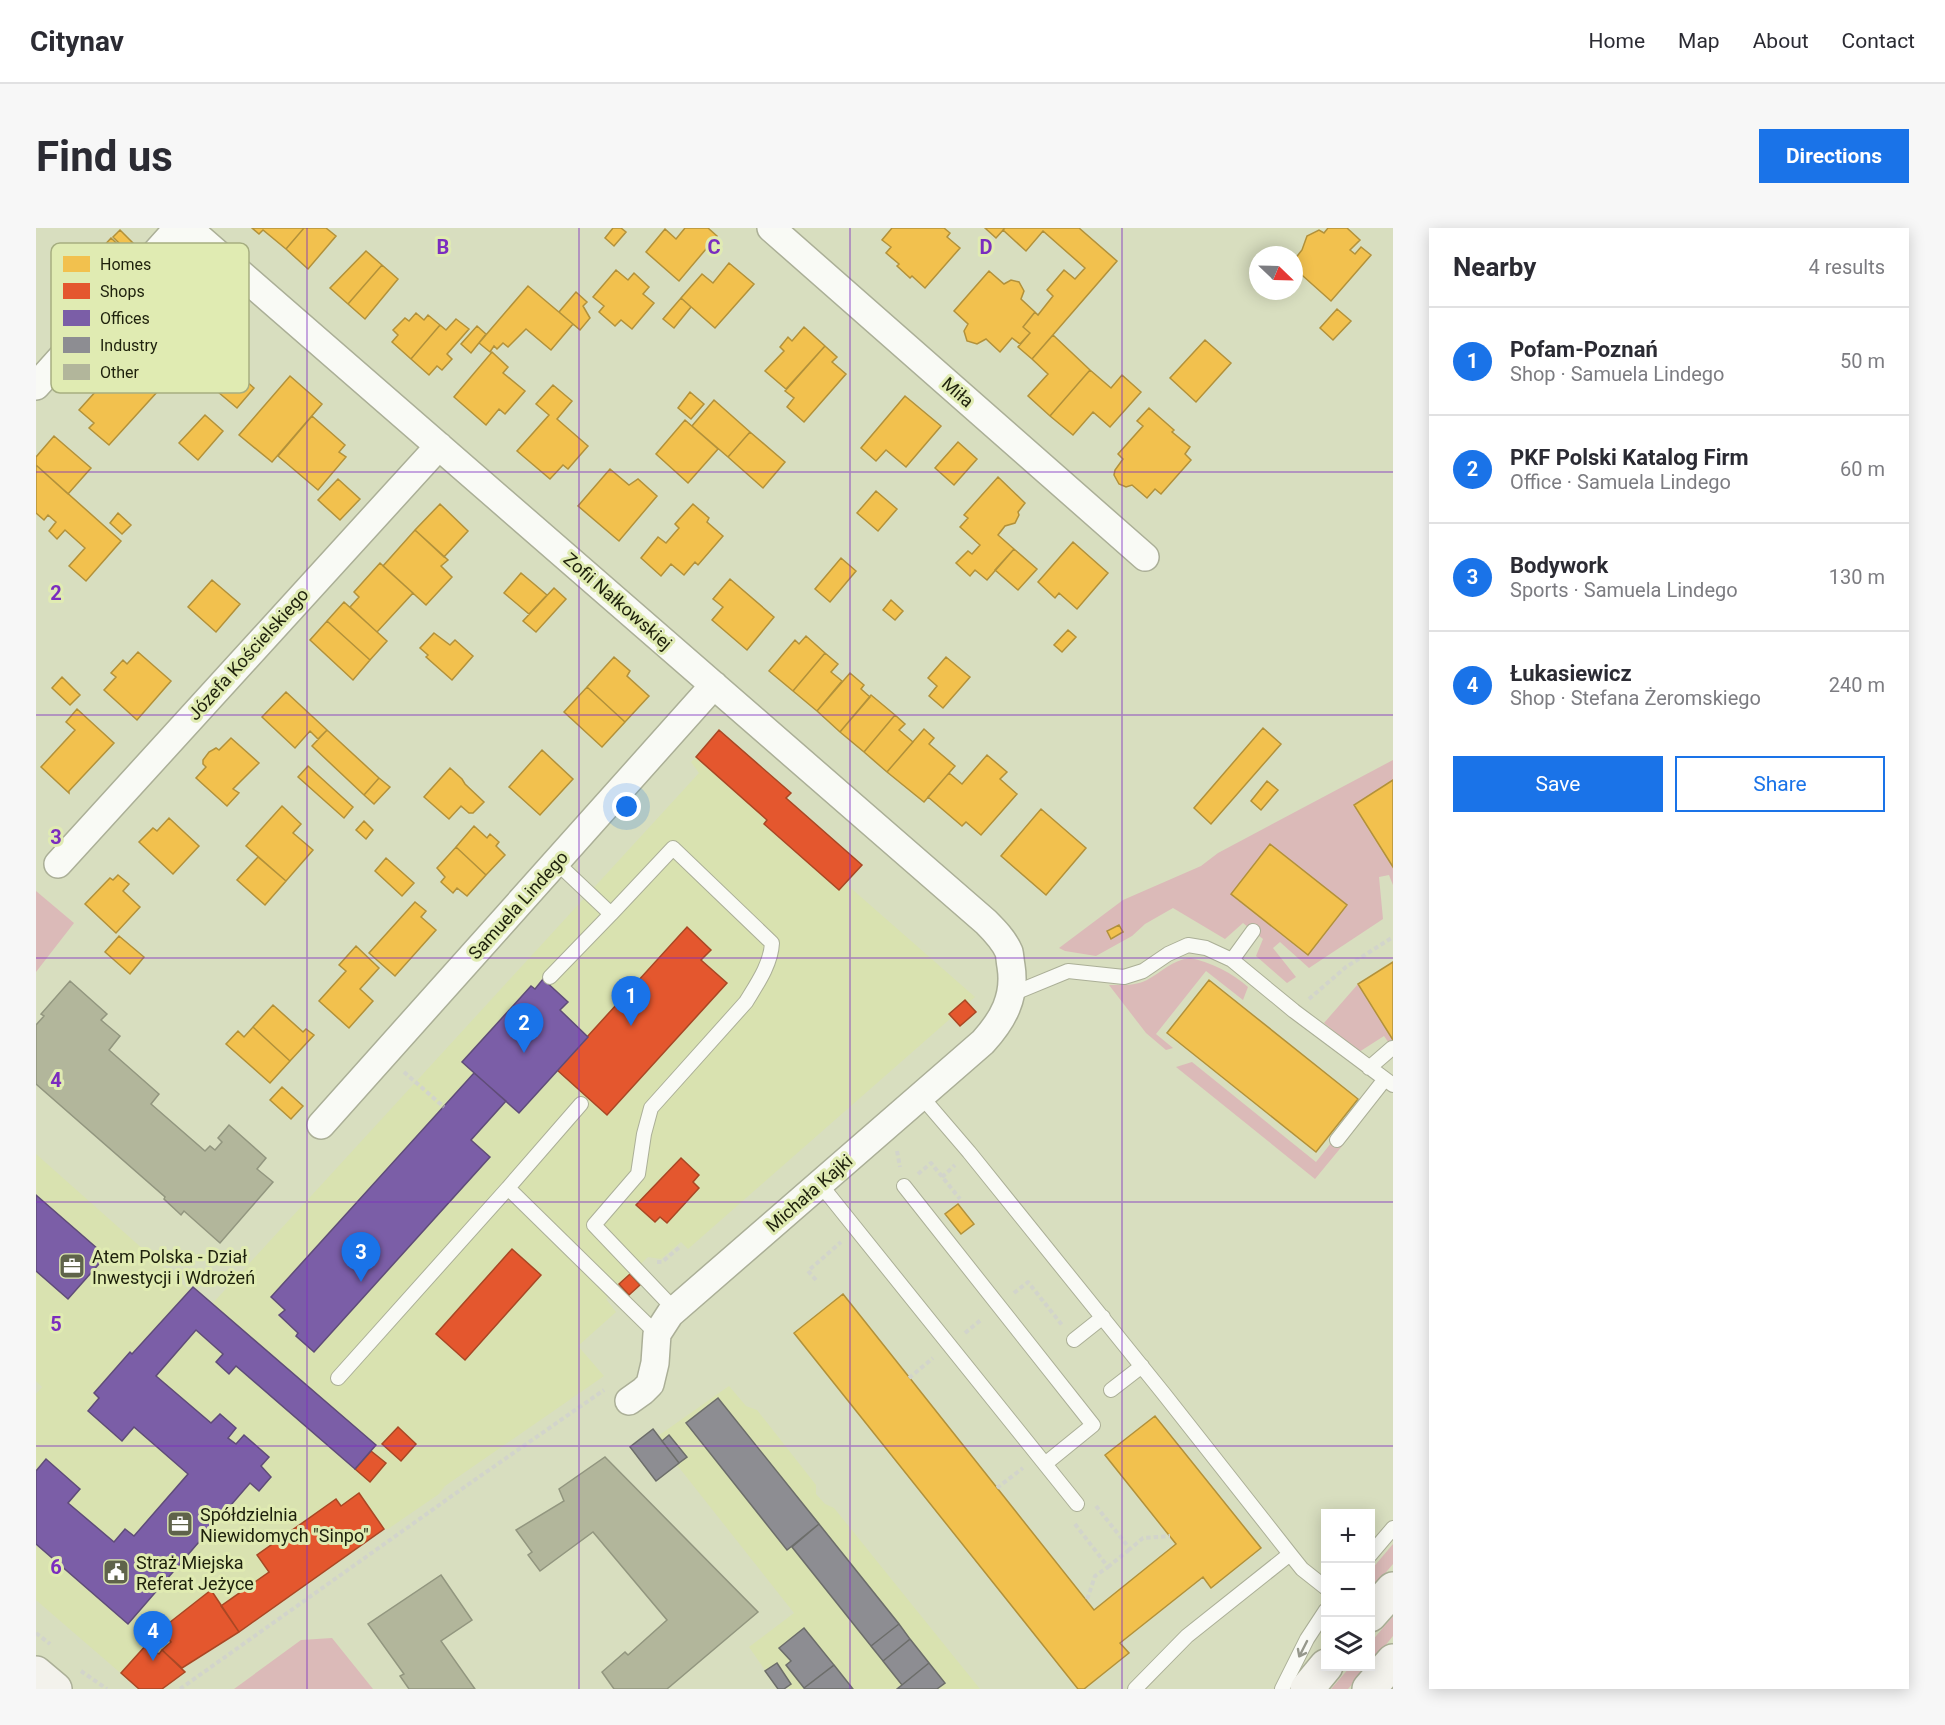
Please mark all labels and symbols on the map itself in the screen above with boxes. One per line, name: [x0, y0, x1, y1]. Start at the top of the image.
text: B: [437, 235, 449, 259]
text: C: [707, 235, 721, 259]
text: D: [980, 235, 993, 259]
legend: [51, 243, 249, 393]
north arrow: [1249, 246, 1303, 300]
text: Homes: [100, 255, 151, 274]
text: Shops: [100, 282, 145, 301]
text: Offices: [100, 309, 150, 328]
text: Industry: [100, 336, 158, 355]
text: Other: [100, 363, 140, 382]
street label: Miła: [938, 373, 978, 411]
street label: Zofii Nałkowskiej: [560, 548, 676, 654]
text: 2: [50, 581, 62, 605]
street label: Józefa Kościelskiego: [183, 584, 313, 724]
your location: [612, 792, 641, 821]
text: 3: [50, 825, 62, 849]
street label: Samuela Lindego: [464, 847, 572, 963]
pin: 1: [612, 976, 650, 1026]
pin: 2: [504, 1004, 544, 1053]
text: 4: [50, 1068, 62, 1092]
street label: Michała Kajki: [762, 1150, 856, 1236]
pin: 3: [342, 1232, 380, 1282]
place label: Atem Polska - Dział Inwestycji i Wdrożeń: [92, 1246, 255, 1288]
office icon: Atem Polska - Dział Inwestycji i Wdrożeń: [57, 1251, 87, 1281]
text: 5: [50, 1312, 62, 1336]
place label: Spółdzielnia Niewidomych "Sinpo": [200, 1504, 369, 1546]
office icon: Spółdzielnia Niewidomych "Sinpo": [165, 1509, 195, 1539]
place label: Straż Miejska Referat Jeżyce: [136, 1552, 254, 1594]
text: 6: [50, 1555, 62, 1579]
public building icon: Straż Miejska Referat Jeżyce: [101, 1557, 131, 1587]
pin: 4: [134, 1612, 172, 1661]
one-way arrow: [1296, 1640, 1308, 1658]

